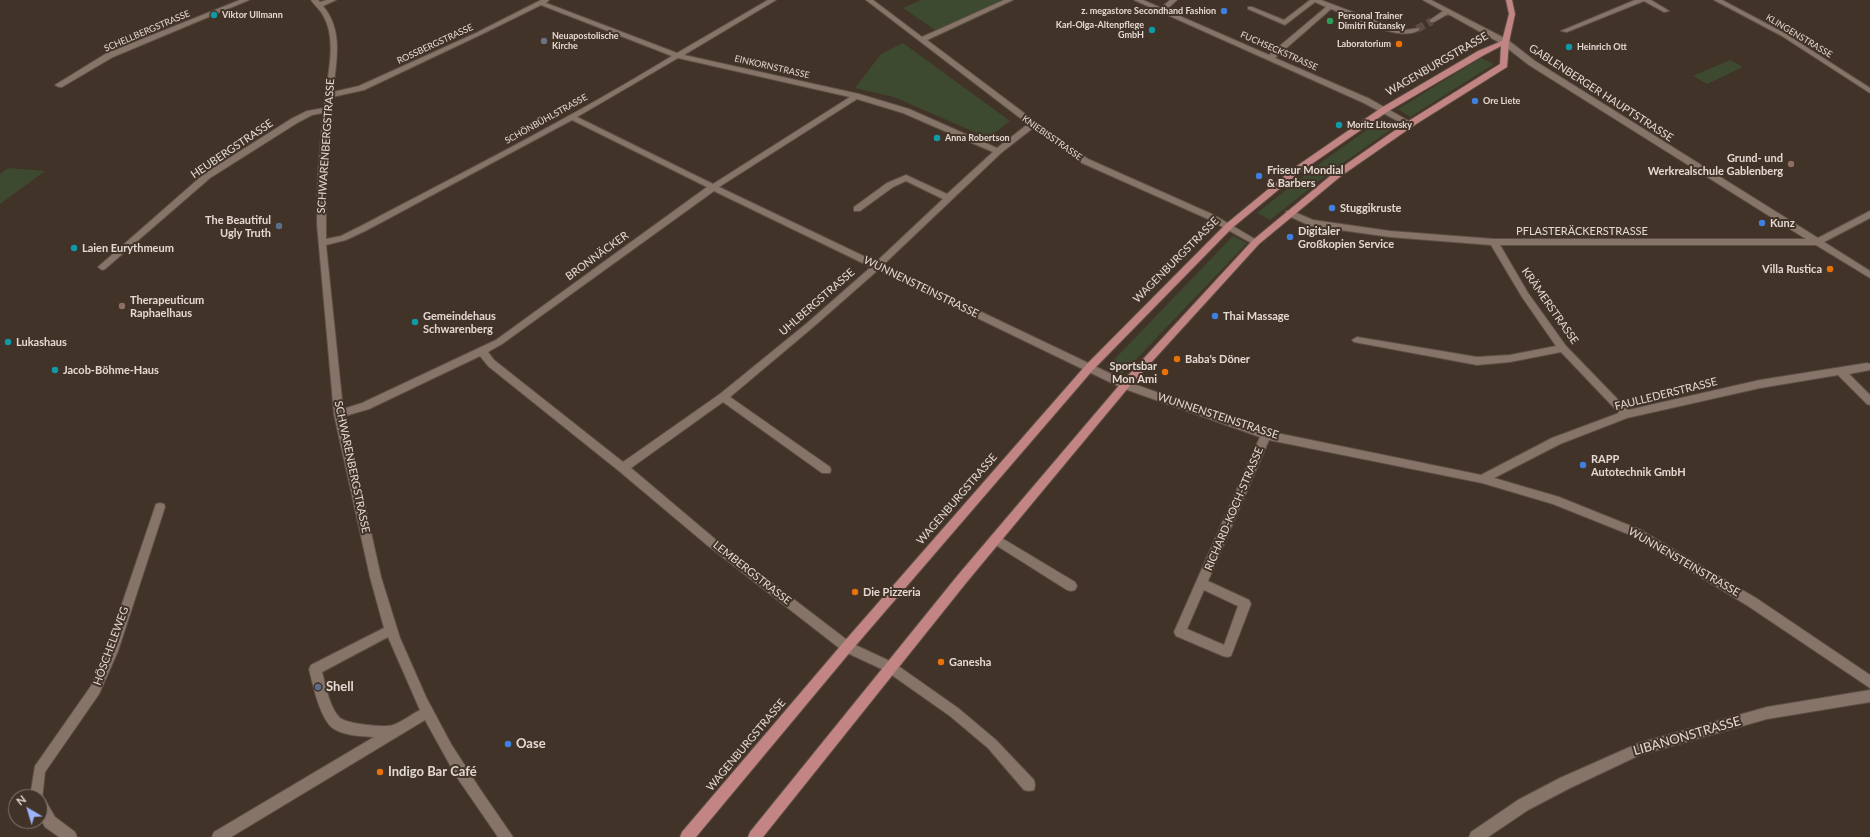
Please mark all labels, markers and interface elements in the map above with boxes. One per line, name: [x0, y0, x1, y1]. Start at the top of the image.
place label: z. megastore Secondhand Fashion: [1081, 6, 1216, 16]
marker: z. megastore Secondhand Fashion: [1219, 6, 1229, 16]
street label: SCHELLBERGSTRASSE: [102, 8, 192, 54]
marker: Viktor Ullmann: [209, 10, 219, 20]
place label: Viktor Ullmann: [222, 10, 283, 20]
place label: Personal Trainer Dimitri Rutansky: [1338, 11, 1405, 32]
street label: KLINGENSTRASSE: [1764, 12, 1834, 60]
marker: Personal Trainer Dimitri Rutansky: [1325, 16, 1335, 26]
place label: Karl-Olga-Altenpflege GmbH: [1056, 20, 1144, 41]
street label: ROSSBERGSTRASSE: [395, 22, 475, 66]
marker: Karl-Olga-Altenpflege GmbH: [1147, 25, 1157, 35]
street label: FUCHSECKSTRASSE: [1239, 29, 1319, 73]
street label: WAGENBURGSTRASSE: [1383, 29, 1491, 99]
place label: Neuapostolische Kirche: [552, 31, 619, 52]
marker: Neuapostolische Kirche: [539, 36, 549, 46]
place label: Laboratorium: [1337, 39, 1391, 49]
marker: Laboratorium: [1394, 39, 1404, 49]
street label: GABLENBERGER HAUPTSTRASSE: [1526, 41, 1676, 145]
marker: Heinrich Ott: [1564, 42, 1574, 52]
place label: Heinrich Ott: [1577, 42, 1627, 52]
street label: EINKORNSTRASSE: [733, 53, 811, 81]
street label: SCHWARENBERGSTRASSE: [315, 78, 337, 214]
street label: SCHÖNBÜHLSTRASSE: [503, 92, 589, 146]
marker: Ore Liete: [1470, 96, 1480, 106]
place label: Ore Liete: [1483, 96, 1520, 106]
street label: KNIEBISSTRASSE: [1020, 113, 1084, 163]
street label: HEUBERGSTRASSE: [188, 117, 276, 181]
marker: Moritz Litowsky: [1334, 120, 1344, 130]
place label: Moritz Litowsky: [1347, 120, 1412, 130]
marker: Anna Robertson: [932, 133, 942, 143]
place label: Anna Robertson: [945, 133, 1010, 143]
place label: Grund- und Werkrealschule Gablenberg: [1648, 151, 1783, 177]
marker: Grund- und Werkrealschule Gablenberg: [1786, 159, 1796, 169]
place label: Friseur Mondial & Barbers: [1267, 163, 1343, 189]
marker: Friseur Mondial & Barbers: [1254, 171, 1264, 181]
place label: Stuggikruste: [1340, 201, 1401, 215]
marker: Stuggikruste: [1327, 203, 1337, 213]
place label: The Beautiful Ugly Truth: [205, 213, 271, 239]
street label: WAGENBURGSTRASSE: [1130, 214, 1222, 306]
place label: Kunz: [1770, 216, 1795, 230]
marker: Kunz: [1757, 218, 1767, 228]
marker: The Beautiful Ugly Truth: [274, 221, 284, 231]
place label: Digitaler Großkopien Service: [1298, 224, 1394, 250]
street label: PFLASTERÄCKERSTRASSE: [1516, 224, 1648, 238]
street label: BRONNÄCKER: [563, 229, 631, 283]
marker: Digitaler Großkopien Service: [1285, 232, 1295, 242]
place label: Laien Eurythmeum: [82, 241, 174, 255]
marker: Laien Eurythmeum: [69, 243, 79, 253]
street label: WUNNENSTEINSTRASSE: [861, 253, 981, 321]
place label: Villa Rustica: [1762, 262, 1822, 276]
marker: Villa Rustica: [1825, 264, 1835, 274]
street label: KRÄMERSTRASSE: [1519, 265, 1581, 347]
street label: UHLBERGSTRASSE: [777, 266, 857, 338]
place label: Therapeuticum Raphaelhaus: [130, 293, 204, 319]
marker: Therapeuticum Raphaelhaus: [117, 301, 127, 311]
place label: Gemeindehaus Schwarenberg: [423, 309, 496, 335]
place label: Thai Massage: [1223, 309, 1289, 323]
marker: Thai Massage: [1210, 311, 1220, 321]
marker: Gemeindehaus Schwarenberg: [410, 317, 420, 327]
place label: Lukashaus: [16, 335, 67, 349]
marker: Lukashaus: [3, 337, 13, 347]
place label: Baba's Döner: [1185, 352, 1250, 366]
marker: Baba's Döner: [1172, 354, 1182, 364]
place label: Sportsbar Mon Ami: [1110, 359, 1157, 385]
place label: Jacob-Böhme-Haus: [63, 363, 159, 377]
marker: Jacob-Böhme-Haus: [50, 365, 60, 375]
marker: Sportsbar Mon Ami: [1160, 367, 1170, 377]
street label: FAULLEDERSTRASSE: [1613, 375, 1719, 413]
street label: WUNNENSTEINSTRASSE: [1156, 390, 1280, 442]
street label: SCHWARENBERGSTRASSE: [331, 400, 373, 534]
street label: RICHARD-KOCH-STRASSE: [1202, 445, 1266, 573]
street label: WAGENBURGSTRASSE: [914, 451, 1000, 547]
place label: RAPP Autotechnik GmbH: [1591, 452, 1686, 478]
marker: RAPP Autotechnik GmbH: [1578, 460, 1588, 470]
street label: WUNNENSTEINSTRASSE: [1626, 525, 1742, 599]
street label: LEMBERGSTRASSE: [710, 538, 794, 608]
place label: Die Pizzeria: [863, 585, 921, 599]
marker: Die Pizzeria: [850, 587, 860, 597]
street label: HÖSCHELEWEG: [91, 605, 131, 687]
place label: Ganesha: [949, 655, 991, 669]
marker: Ganesha: [936, 657, 946, 667]
place label: Shell: [326, 679, 354, 695]
marker: Shell: [313, 682, 323, 692]
street label: WAGENBURGSTRASSE: [704, 696, 788, 794]
street label: LIBANONSTRASSE: [1632, 713, 1742, 759]
place label: Oase: [516, 736, 546, 752]
marker: Oase: [503, 739, 513, 749]
place label: Indigo Bar Café: [388, 764, 477, 780]
marker: Indigo Bar Café: [375, 767, 385, 777]
north arrow: [8, 789, 48, 829]
text: N: [14, 792, 28, 808]

